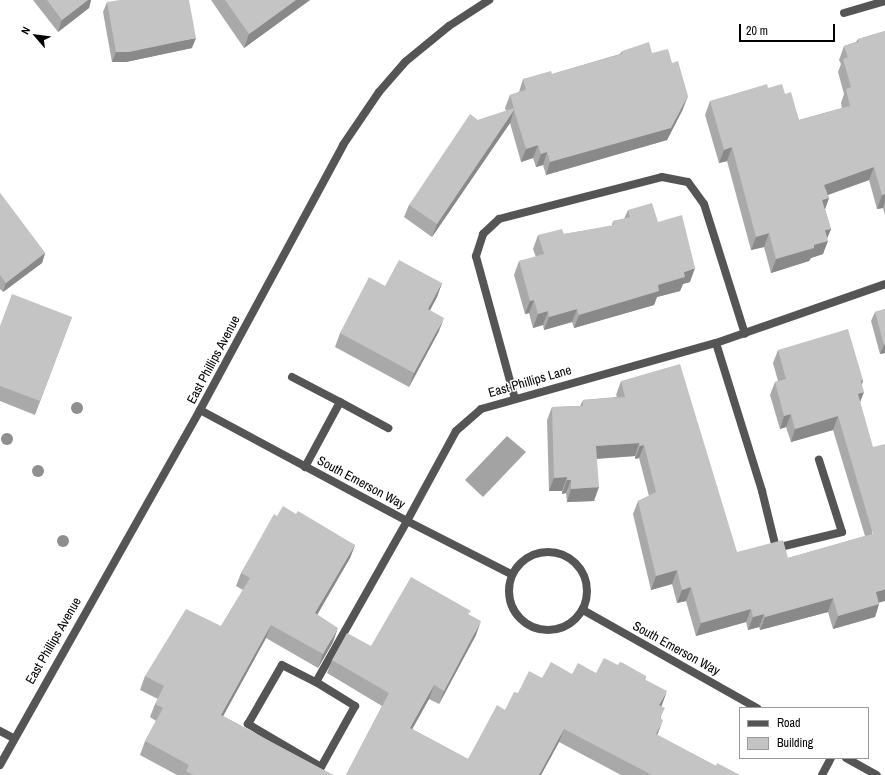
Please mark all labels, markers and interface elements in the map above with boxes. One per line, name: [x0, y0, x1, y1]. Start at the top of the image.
north arrow: [16, 16, 56, 56]
scale bar: [741, 16, 837, 42]
text: 20 m: [746, 23, 768, 39]
text: N: [18, 24, 33, 37]
street label: East Phillips Avenue: [184, 313, 244, 407]
street label: East Phillips Lane: [487, 363, 573, 401]
street label: South Emerson Way: [314, 453, 408, 513]
street label: East Phillips Avenue: [23, 595, 85, 687]
street label: South Emerson Way: [630, 619, 722, 679]
legend: [739, 707, 869, 759]
text: Road: [777, 715, 801, 731]
text: Building: [777, 735, 813, 751]

